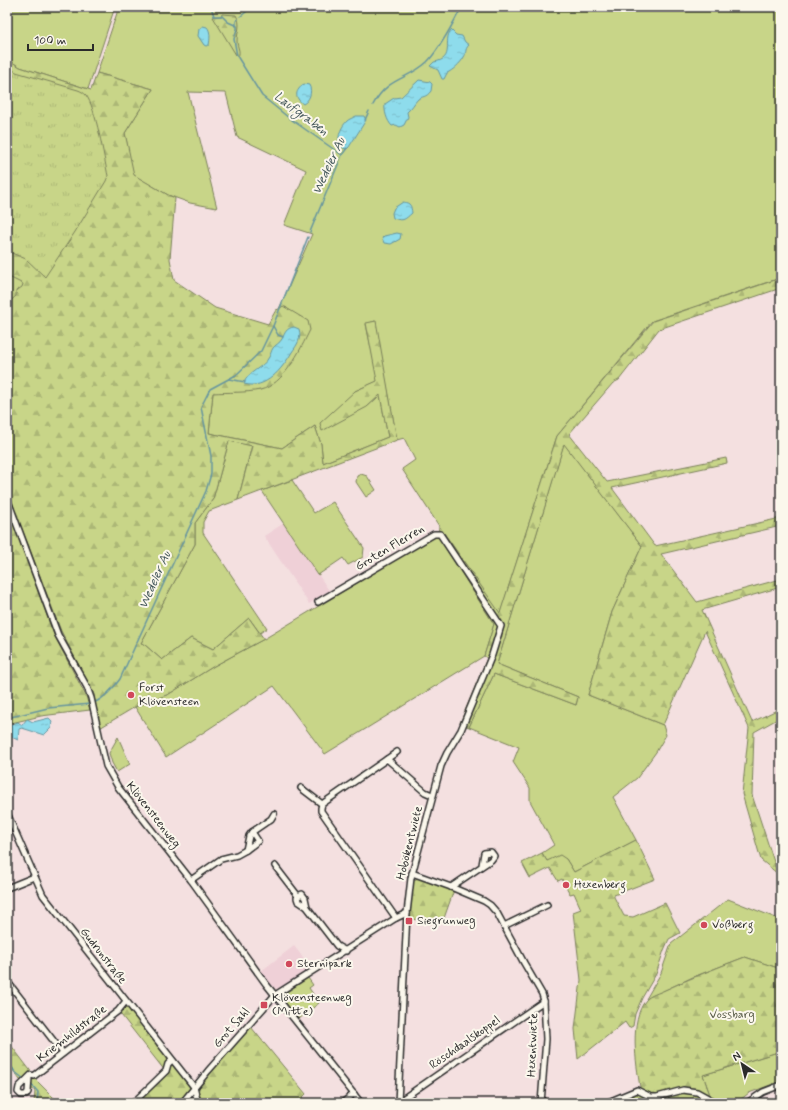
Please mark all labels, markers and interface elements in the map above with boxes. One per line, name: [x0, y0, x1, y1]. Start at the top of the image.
scale bar: [28, 26, 93, 52]
text: 100 m: [34, 33, 66, 49]
water label: Laufgraben: [270, 88, 332, 141]
water label: Wedeler Au: [308, 134, 350, 197]
street label: Groten Flerren: [353, 521, 427, 575]
water label: Wedeler Au: [135, 548, 175, 611]
place label: Forst Klövensteen: [139, 680, 199, 710]
marker: Forst Klövensteen: [126, 690, 136, 700]
street label: Klövensteenweg: [122, 779, 184, 851]
street label: Hobökentwiete: [393, 804, 427, 882]
place label: Hexenberg: [574, 877, 626, 894]
marker: Hexenberg: [561, 880, 571, 890]
place label: Siegrunweg: [417, 913, 476, 930]
marker: Siegrunweg: [404, 916, 414, 926]
place label: Voßberg: [712, 917, 754, 934]
marker: Voßberg: [699, 920, 709, 930]
street label: Gudrunstraße: [76, 925, 130, 987]
place label: Sternipark: [297, 956, 352, 972]
marker: Sternipark: [284, 959, 294, 969]
place label: Klövensteenweg (Mitte): [272, 990, 352, 1020]
marker: Klövensteenweg (Mitte): [259, 1000, 269, 1010]
street label: Kriemhildstraße: [34, 1002, 110, 1066]
street label: Grot Sahl: [210, 1004, 254, 1052]
park label: Vossbarg: [709, 1007, 755, 1023]
street label: Röschdaalskoppel: [426, 1013, 504, 1073]
street label: Hexentwiete: [524, 1013, 542, 1077]
north arrow: [722, 1044, 762, 1084]
text: N: [730, 1049, 744, 1064]

